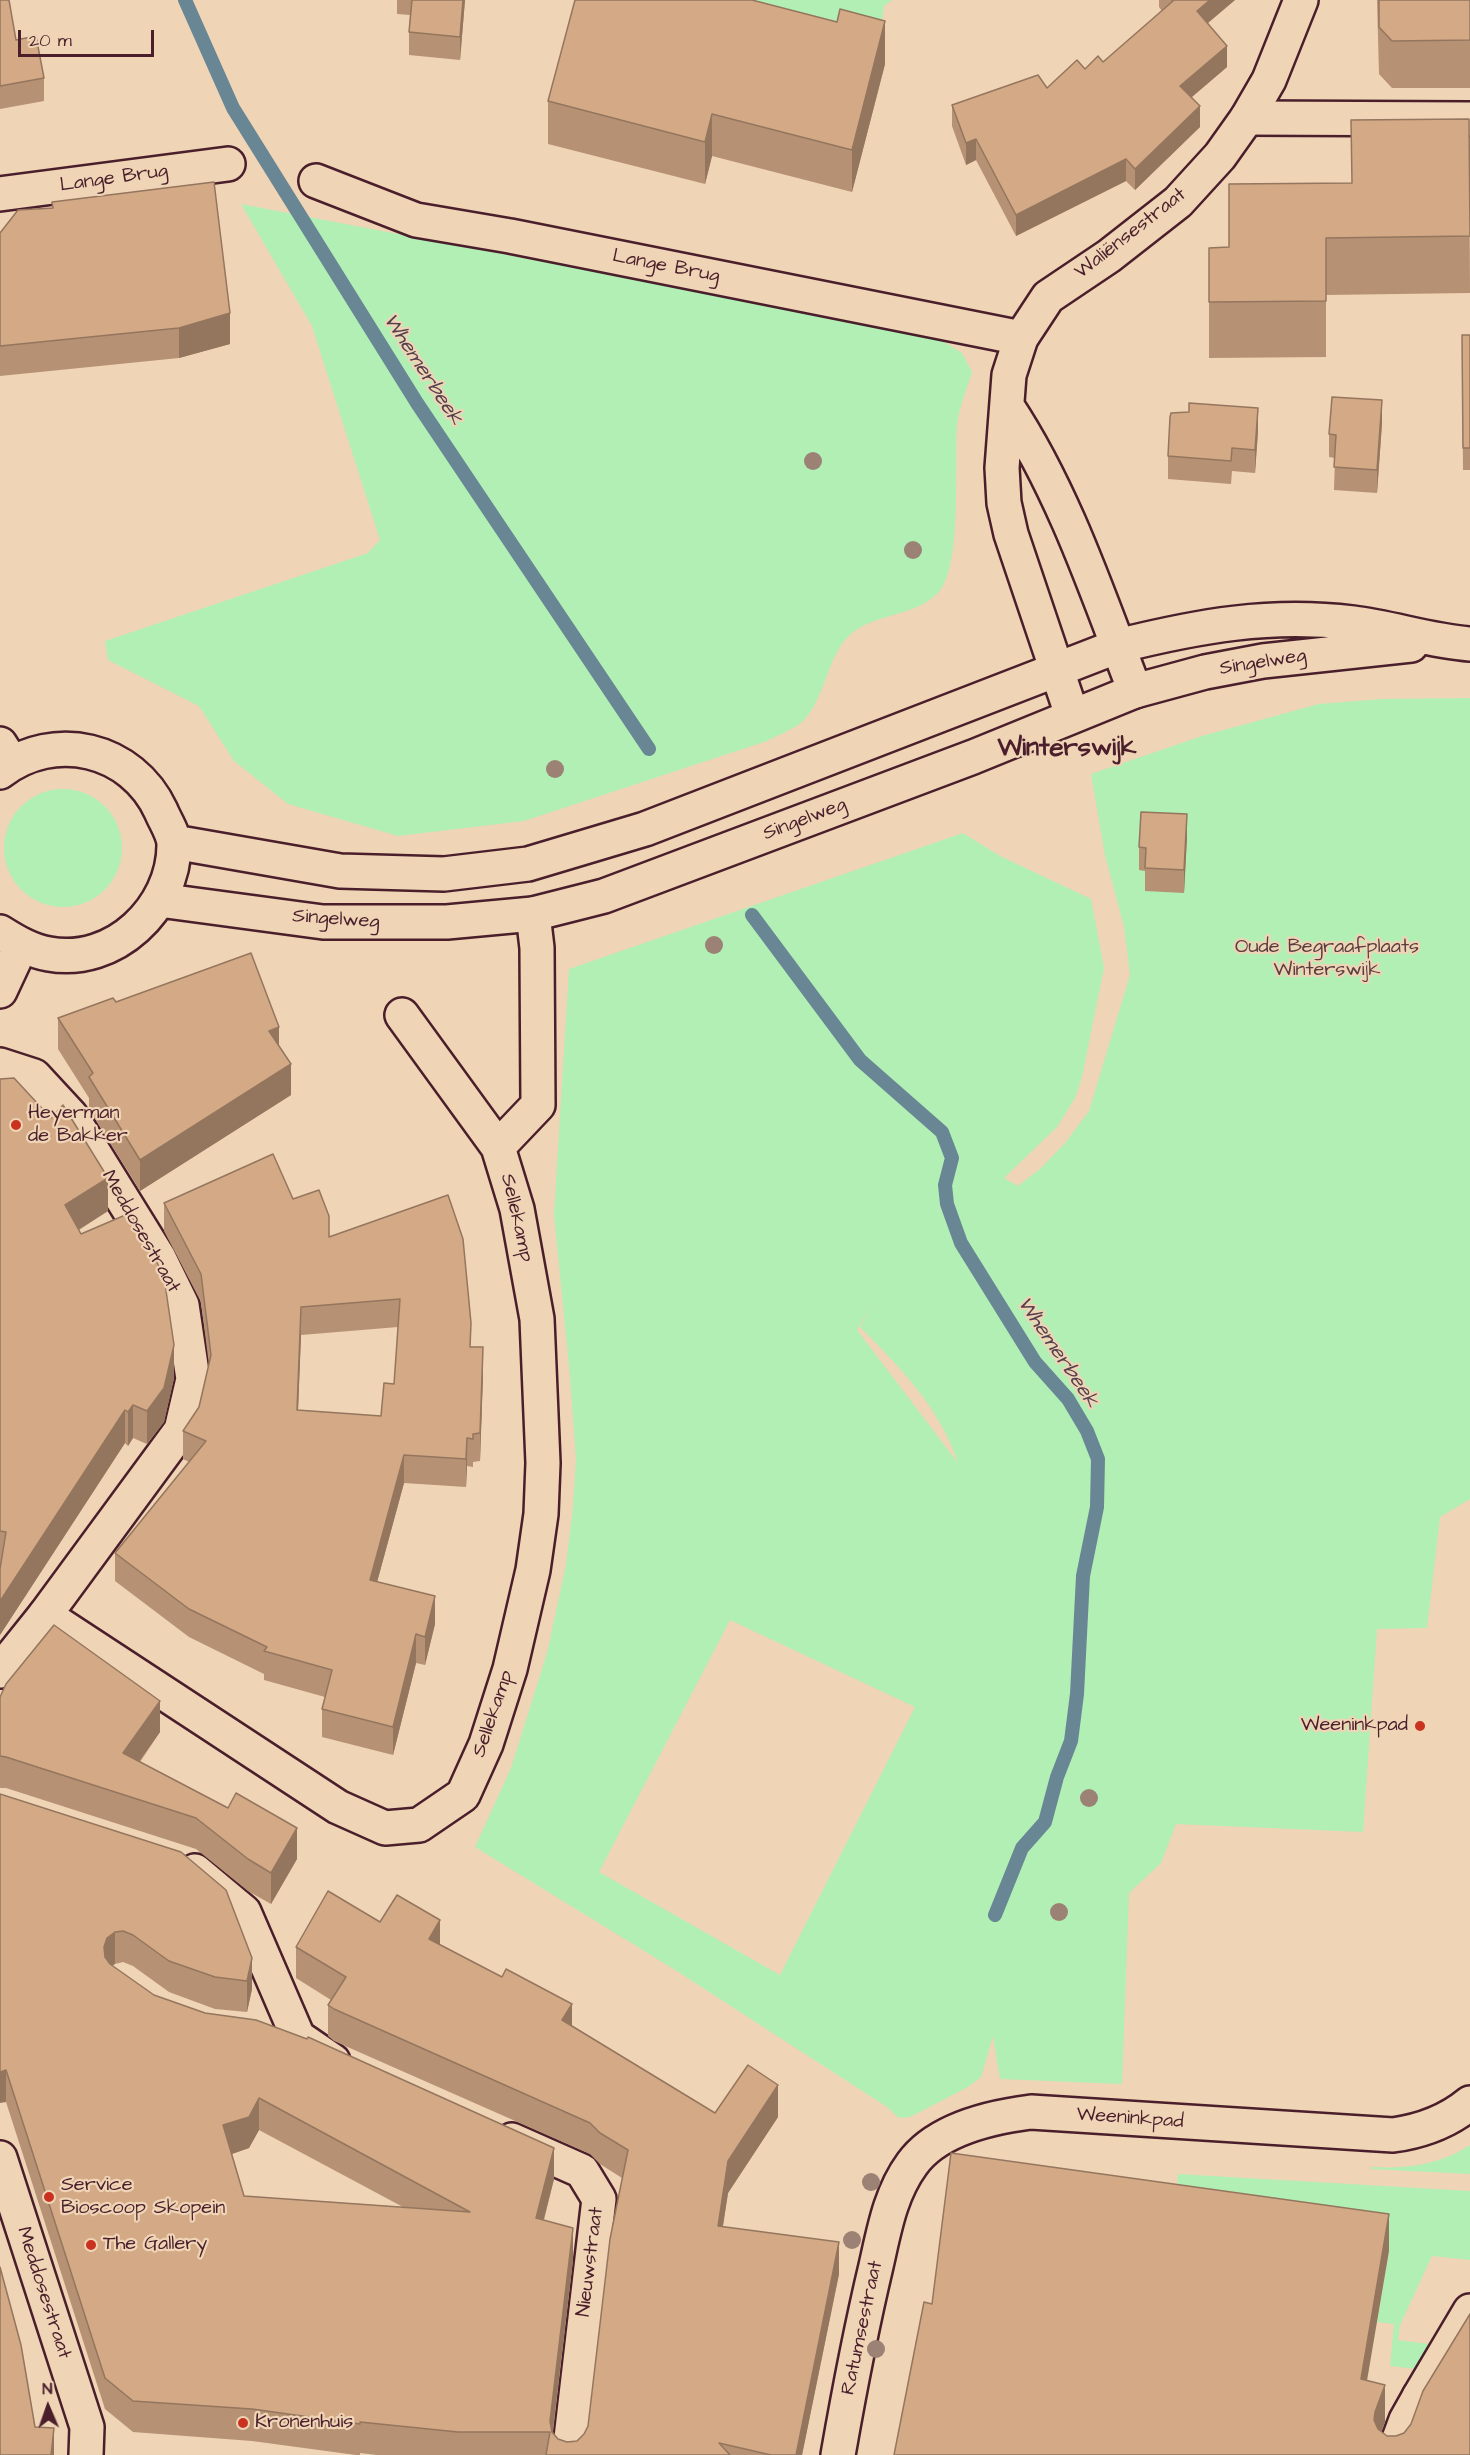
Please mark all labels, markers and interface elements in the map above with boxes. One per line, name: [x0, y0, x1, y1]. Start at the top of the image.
scale bar: [21, 18, 158, 56]
text: 20 m: [29, 28, 72, 53]
street label: Lange Brug: [58, 160, 170, 198]
street label: Waliënsestraat: [1071, 183, 1191, 285]
street label: Lange Brug: [610, 245, 722, 289]
water label: Whemerbeek: [377, 309, 467, 431]
street label: Singelweg: [1218, 644, 1308, 682]
district label: Winterswijk: [998, 734, 1136, 766]
street label: Singelweg: [760, 793, 850, 847]
street label: Singelweg: [292, 905, 380, 935]
park label: Oude Begraafplaats Winterswijk: [1235, 936, 1419, 983]
place label: Heyerman de Bakker: [28, 1102, 128, 1149]
marker: Heyerman de Bakker: [9, 1118, 23, 1132]
street label: Meddosestraat: [95, 1166, 185, 1298]
street label: Sellekamp: [494, 1171, 538, 1265]
water label: Whemerbeek: [1011, 1293, 1103, 1413]
street label: Sellekamp: [468, 1668, 520, 1760]
place label: Weeninkpad: [1301, 1714, 1408, 1738]
marker: Weeninkpad: [1413, 1719, 1427, 1733]
street label: Weeninkpad: [1076, 2103, 1184, 2135]
place label: Service Bioscoop Skopein: [61, 2174, 225, 2221]
marker: Service Bioscoop Skopein: [42, 2190, 56, 2204]
street label: Nieuwstraat: [572, 2206, 610, 2318]
street label: Meddosestraat: [10, 2224, 76, 2362]
place label: The Gallery: [103, 2233, 207, 2257]
marker: The Gallery: [84, 2238, 98, 2252]
street label: Ratumsestraat: [837, 2259, 889, 2397]
north arrow: [18, 2377, 78, 2437]
text: N: [42, 2378, 53, 2400]
place label: Kronenhuis: [255, 2411, 353, 2435]
marker: Kronenhuis: [236, 2416, 250, 2430]

